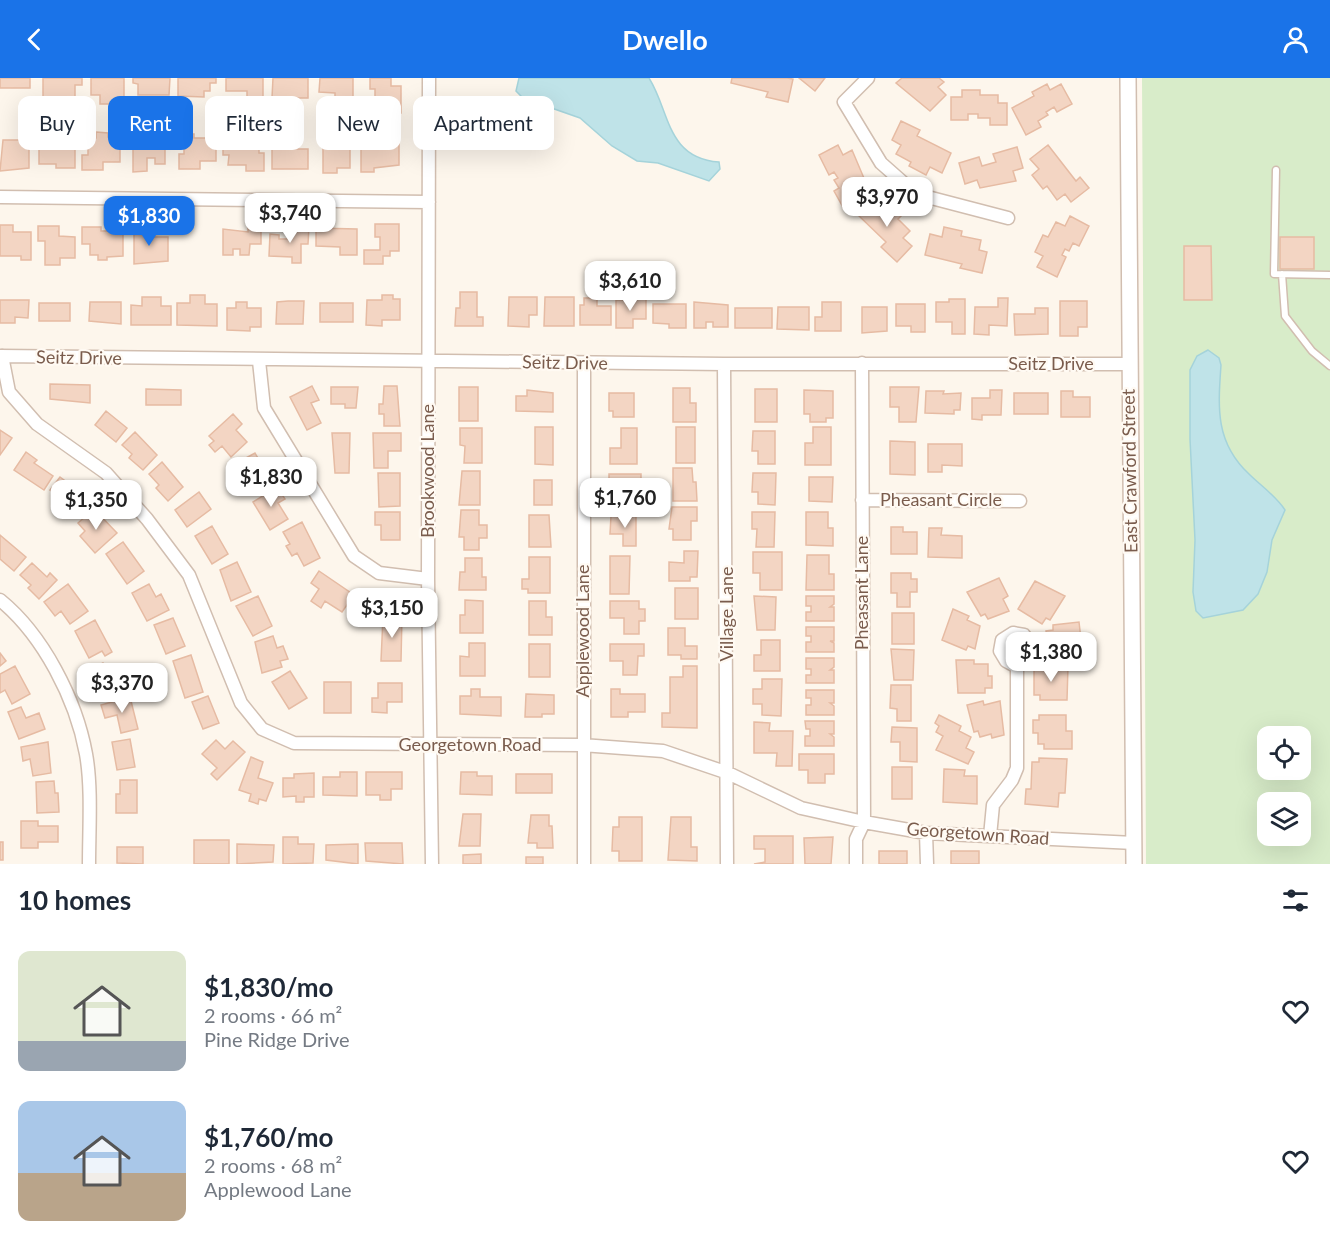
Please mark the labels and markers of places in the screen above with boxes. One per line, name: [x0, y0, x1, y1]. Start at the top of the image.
pin: $3,970: [838, 177, 936, 228]
pin: $3,740: [241, 193, 339, 244]
pin: $1,830: [100, 196, 198, 247]
pin: $3,610: [581, 261, 679, 312]
pin: $1,830: [222, 457, 320, 508]
pin: $1,760: [576, 478, 674, 529]
pin: $1,350: [47, 480, 145, 531]
pin: $3,150: [343, 588, 441, 639]
pin: $1,380: [1002, 632, 1100, 683]
pin: $3,370: [73, 663, 171, 714]

